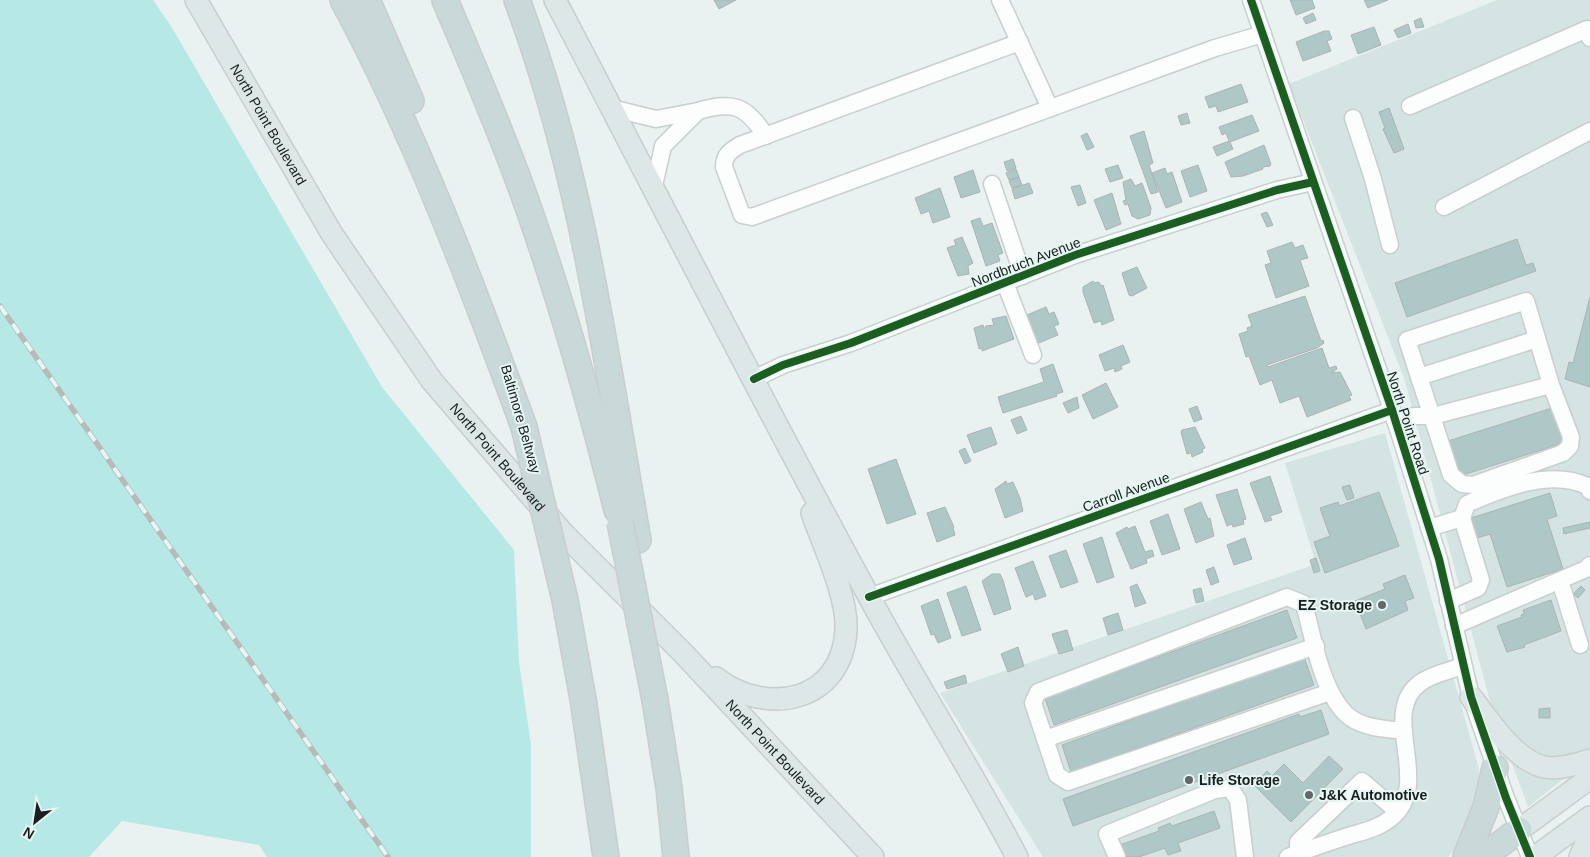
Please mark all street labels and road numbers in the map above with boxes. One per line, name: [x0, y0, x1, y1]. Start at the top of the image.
street label: North Point Boulevard: [227, 61, 310, 188]
street label: Nordbruch Avenue: [969, 234, 1083, 290]
street label: Baltimore Beltway: [498, 363, 544, 475]
street label: North Point Road: [1384, 369, 1432, 477]
street label: North Point Boulevard: [447, 400, 548, 514]
street label: Carroll Avenue: [1080, 469, 1172, 515]
street label: North Point Boulevard: [723, 696, 828, 808]

